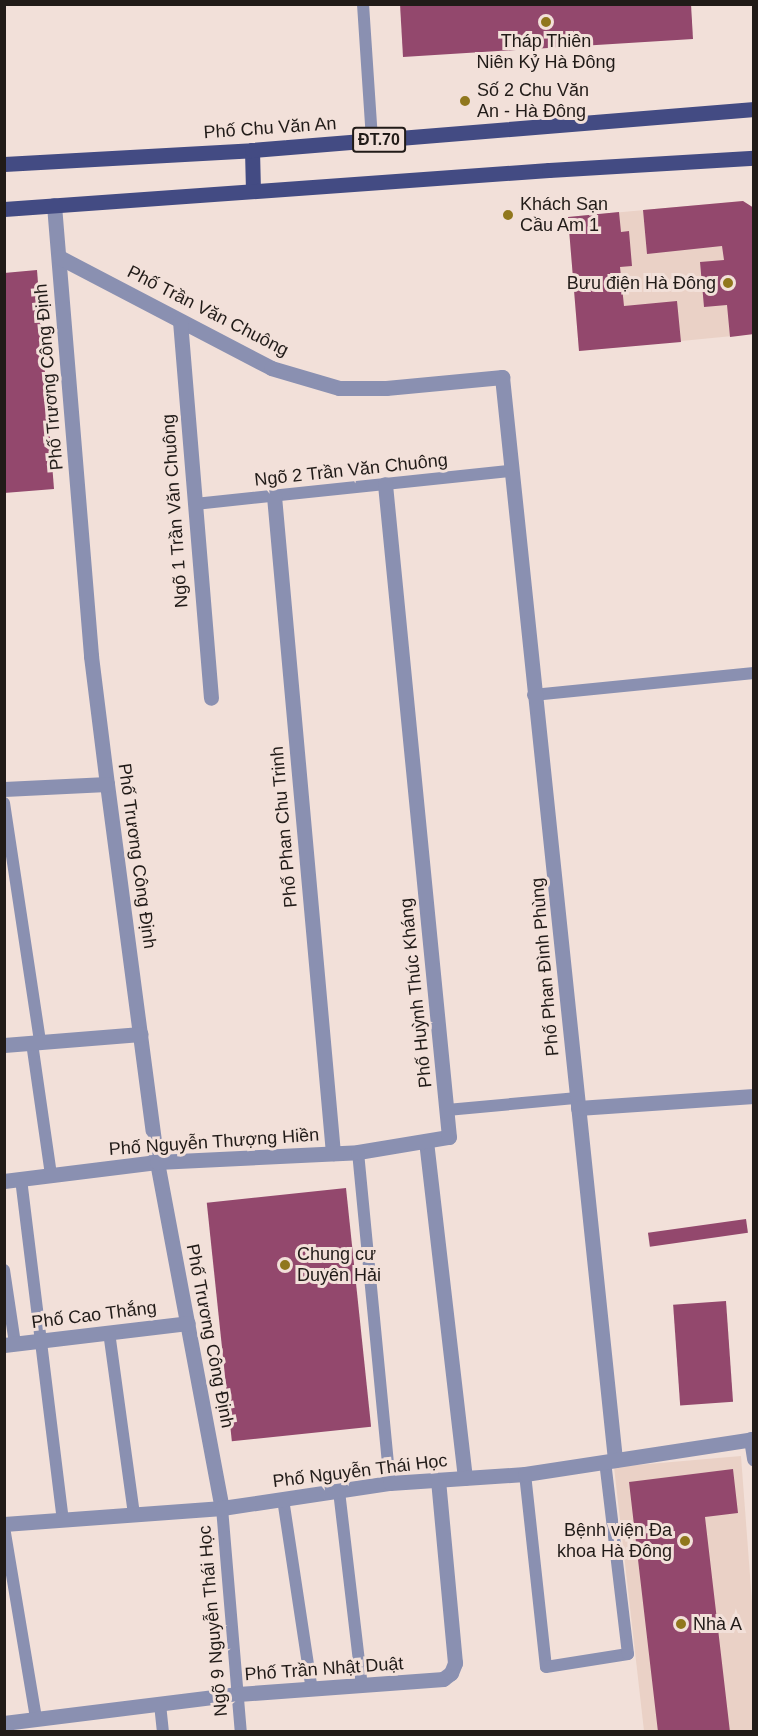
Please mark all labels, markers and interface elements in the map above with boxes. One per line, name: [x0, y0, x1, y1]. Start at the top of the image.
marker: Tháp Thiên Niên Kỷ Hà Đông: [539, 15, 553, 29]
place label: Tháp Thiên Niên Kỷ Hà Đông: [476, 31, 616, 74]
place label: Số 2 Chu Văn An - Hà Đông: [477, 80, 589, 122]
marker: Số 2 Chu Văn An - Hà Đông: [458, 94, 472, 108]
street label: Phố Chu Văn An: [202, 113, 338, 143]
road number: ĐT.70: [352, 127, 406, 153]
place label: Khách Sạn Cầu Am 1: [520, 194, 608, 236]
marker: Khách Sạn Cầu Am 1: [501, 208, 515, 222]
street label: Phố Trần Văn Chuông: [124, 261, 292, 361]
place label: Bưu điện Hà Đông: [567, 272, 716, 294]
marker: Bưu điện Hà Đông: [721, 276, 735, 290]
street label: Phố Trương Công Định: [30, 283, 68, 471]
street label: Ngõ 1 Trần Văn Chuông: [157, 413, 193, 609]
street label: Ngõ 2 Trần Văn Chuông: [253, 449, 449, 491]
street label: Phố Phan Chu Trinh: [266, 745, 302, 909]
street label: Phố Trương Công Định: [113, 762, 161, 950]
street label: Phố Phan Đình Phùng: [526, 877, 564, 1057]
street label: Phố Huỳnh Thúc Kháng: [395, 897, 437, 1089]
street label: Phố Nguyễn Thượng Hiền: [108, 1124, 320, 1160]
street label: Phố Trương Công Định: [182, 1242, 238, 1430]
place label: Chung cư Duyên Hải: [297, 1244, 381, 1286]
marker: Chung cư Duyên Hải: [278, 1258, 292, 1272]
street label: Phố Cao Thắng: [30, 1297, 158, 1333]
street label: Phố Nguyễn Thái Học: [271, 1450, 449, 1492]
place label: Bệnh viện Đa khoa Hà Đông: [557, 1520, 672, 1562]
street label: Ngõ 9 Nguyễn Thái Học: [194, 1524, 232, 1718]
marker: Bệnh viện Đa khoa Hà Đông: [676, 1532, 694, 1550]
place label: Nhà A: [693, 1613, 743, 1635]
marker: Nhà A: [674, 1617, 688, 1631]
street label: Phố Trần Nhật Duật: [244, 1653, 404, 1685]

